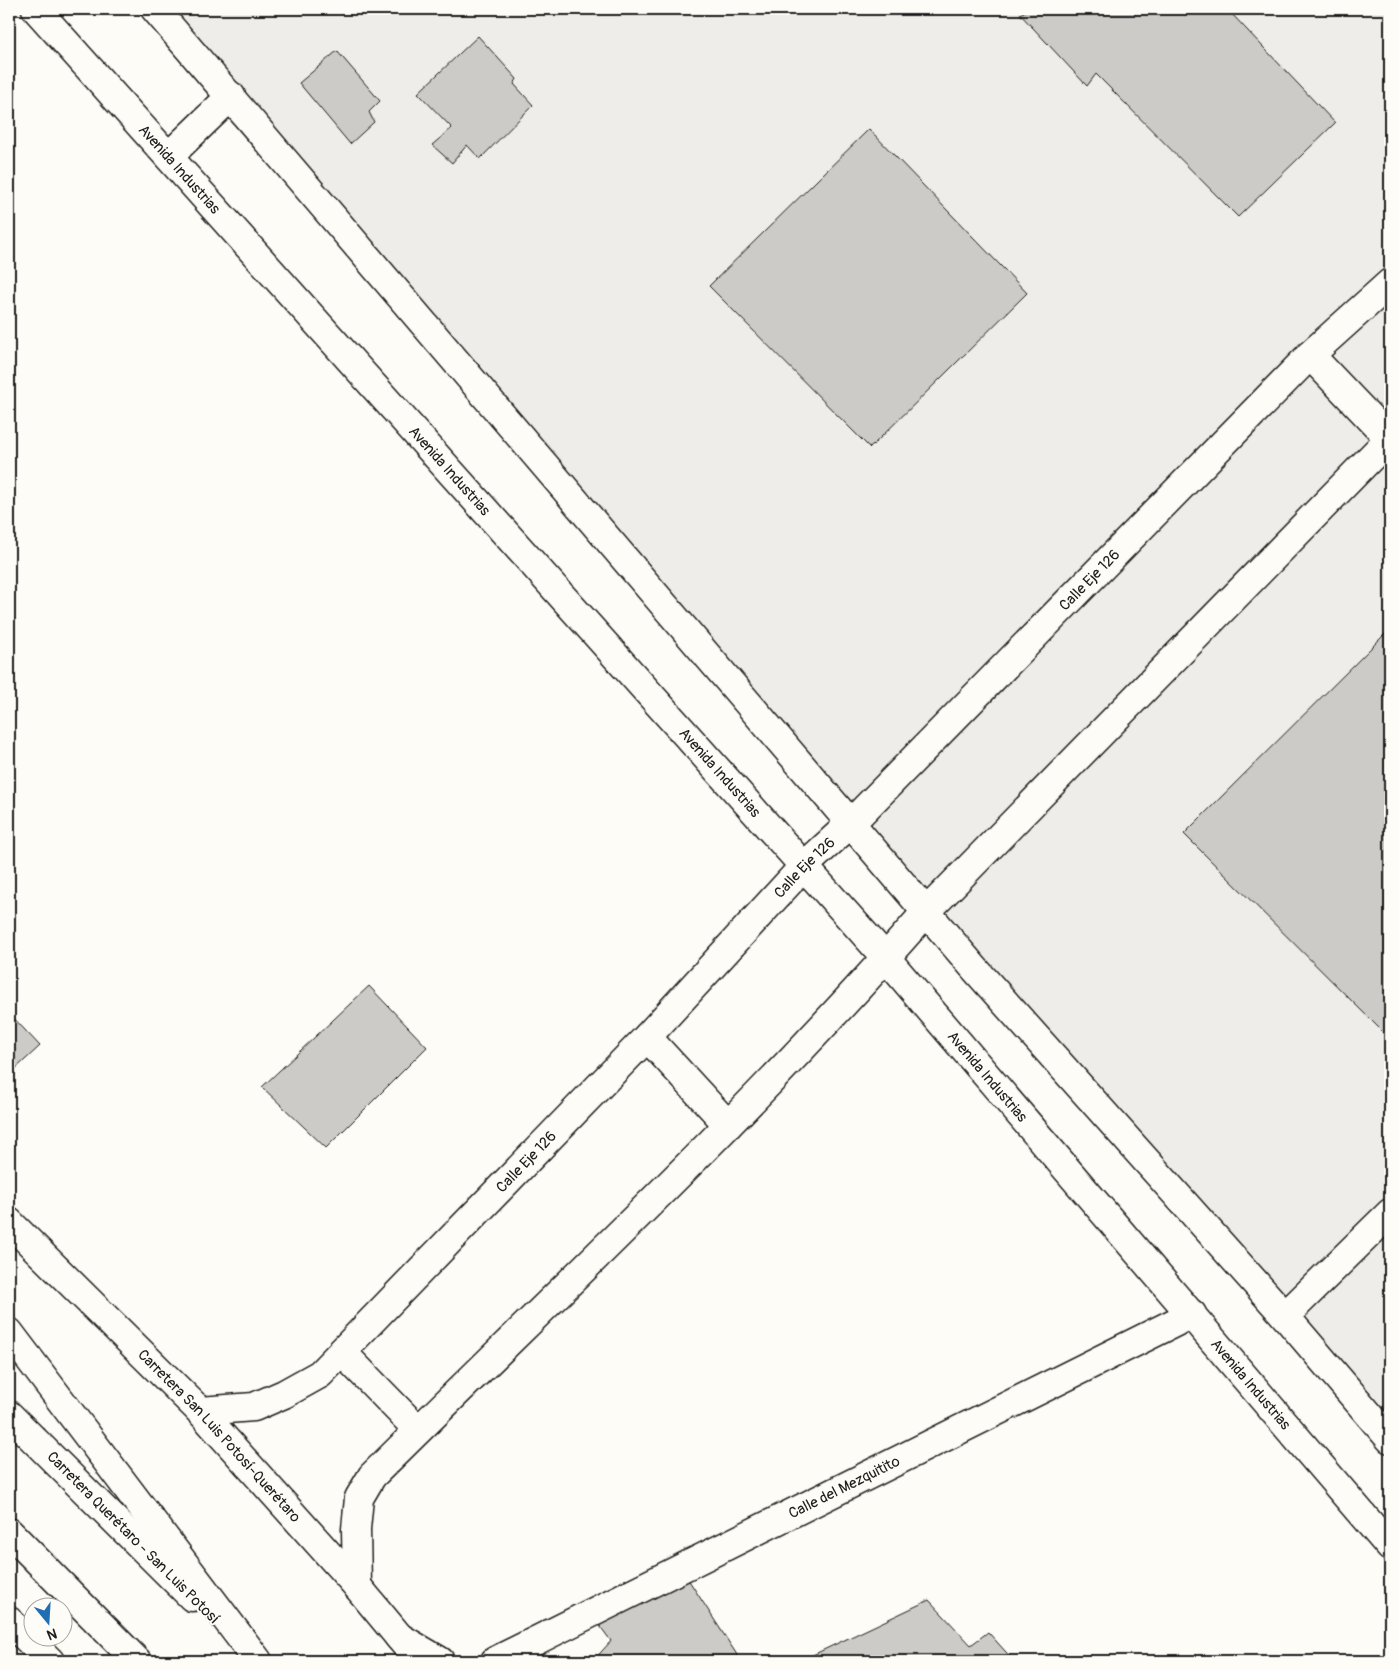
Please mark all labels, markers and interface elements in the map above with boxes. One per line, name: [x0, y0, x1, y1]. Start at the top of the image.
street label: Avenida Industrias: [134, 120, 225, 218]
street label: Avenida Industrias: [405, 422, 495, 520]
street label: Calle Eje 126: [1055, 545, 1124, 615]
street label: Avenida Industrias: [675, 724, 765, 821]
street label: Calle Eje 126: [770, 833, 839, 902]
street label: Avenida Industrias: [943, 1027, 1032, 1126]
street label: Calle Eje 126: [492, 1127, 560, 1197]
street label: Avenida Industrias: [1207, 1335, 1295, 1434]
street label: Carretera San Luis Potosí-Querétaro: [134, 1345, 305, 1526]
street label: Carretera Querétaro - San Luis Potosí: [43, 1448, 223, 1628]
street label: Calle del Mezquitito: [785, 1452, 903, 1523]
north arrow: [22, 1598, 72, 1648]
text: N: [45, 1624, 59, 1643]

